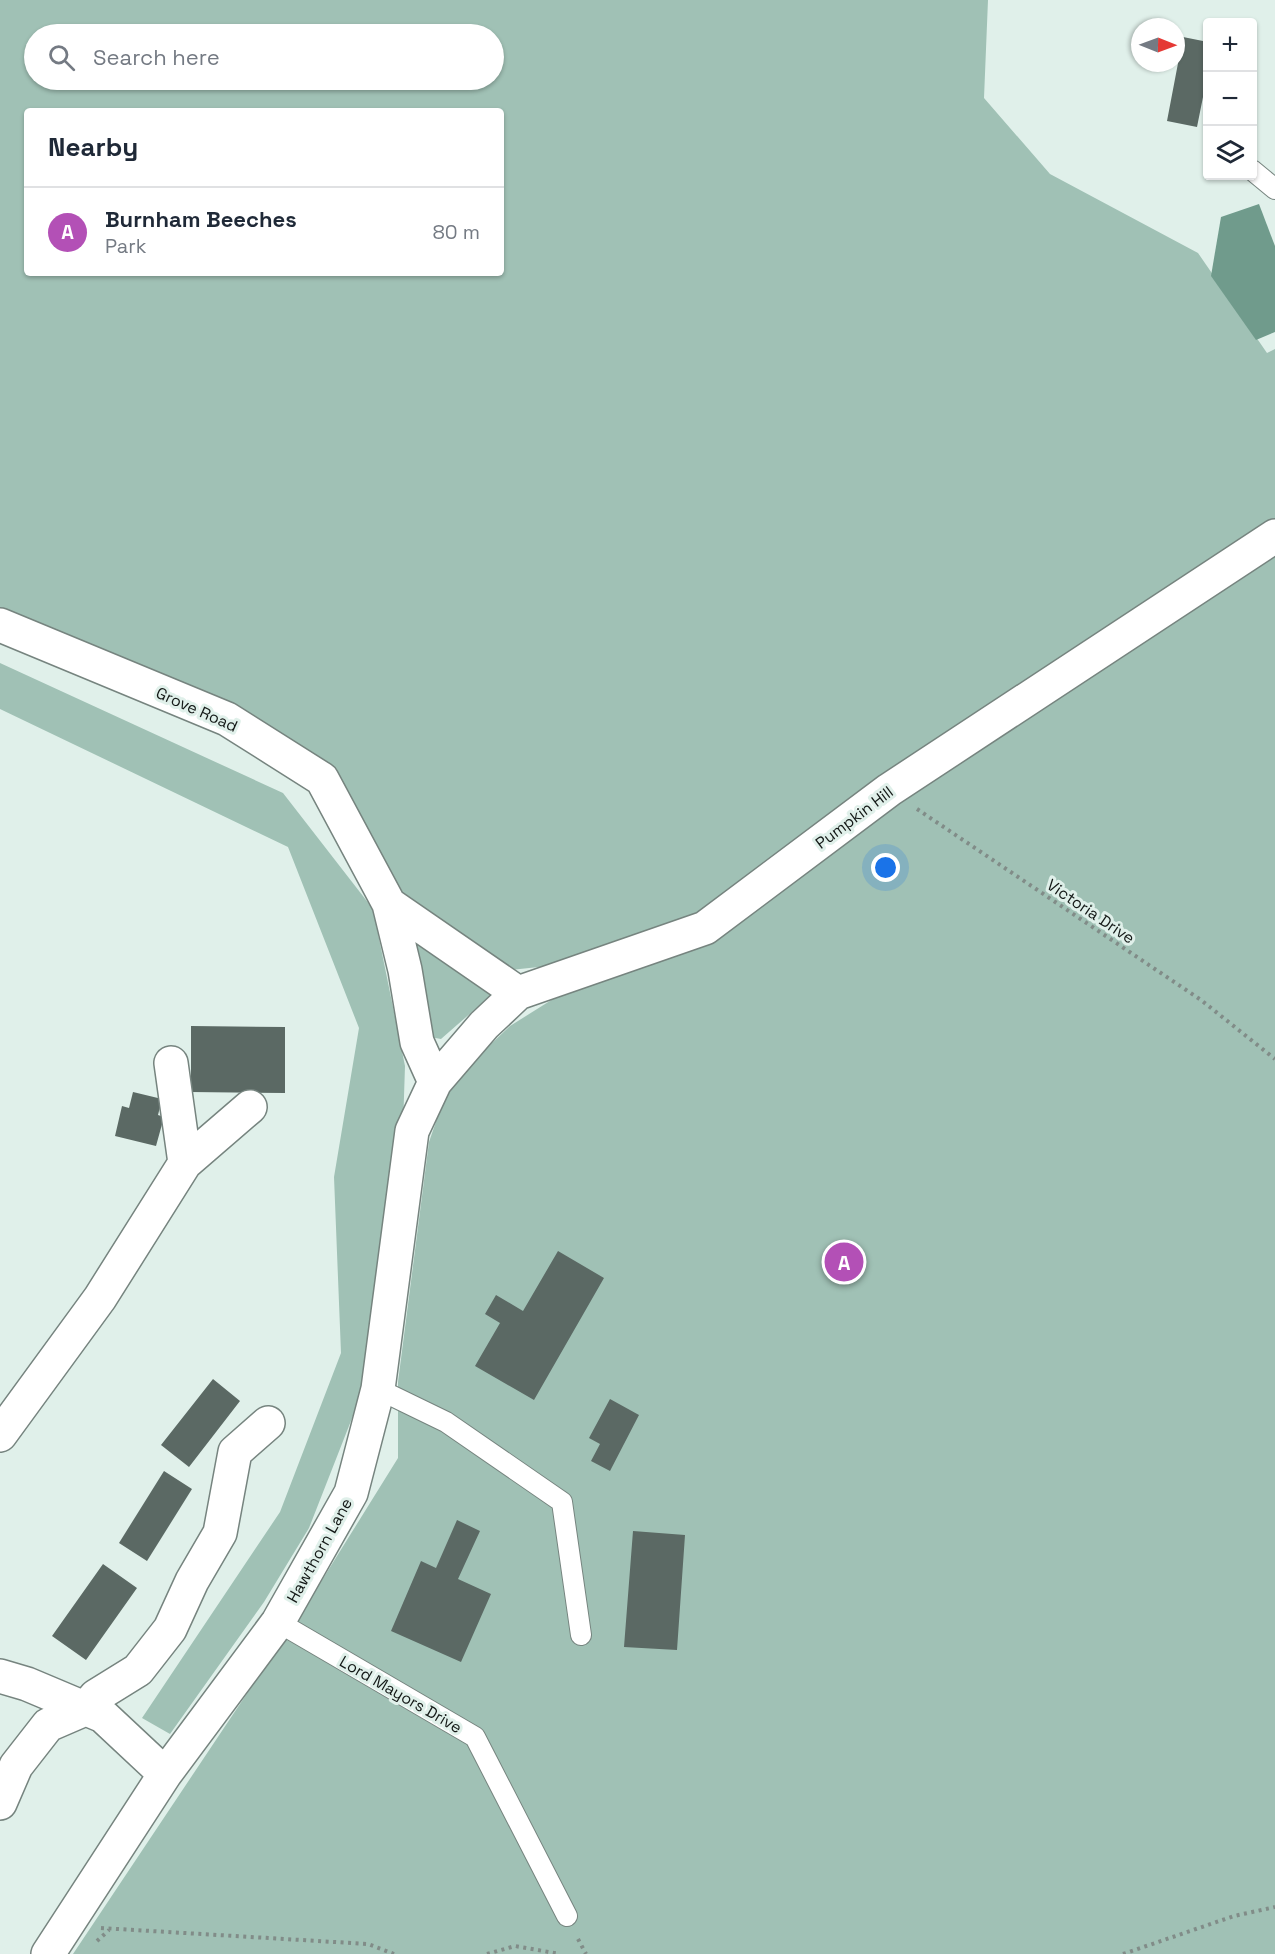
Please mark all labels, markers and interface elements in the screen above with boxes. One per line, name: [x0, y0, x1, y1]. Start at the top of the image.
north arrow: [1131, 18, 1185, 72]
map controls: [1203, 18, 1257, 180]
button: +: [1203, 18, 1257, 72]
search box: [24, 24, 504, 90]
icon: search: [45, 41, 78, 74]
text: Search here: [93, 43, 220, 71]
button: −: [1203, 72, 1257, 126]
button: layers: [1203, 126, 1257, 180]
text: Nearby: [48, 130, 138, 164]
text: Burnham Beeches: [105, 205, 297, 233]
text: A: [61, 219, 74, 245]
text: 80 m: [432, 219, 480, 245]
text: Park: [105, 233, 147, 259]
street label: Grove Road: [153, 682, 241, 737]
street label: Pumpkin Hill: [811, 781, 897, 854]
your location: [871, 853, 900, 882]
street label: Victoria Drive: [1043, 874, 1139, 949]
pin: A: [824, 1240, 864, 1284]
street label: Hawthorn Lane: [282, 1494, 357, 1606]
street label: Lord Mayors Drive: [336, 1651, 466, 1738]

